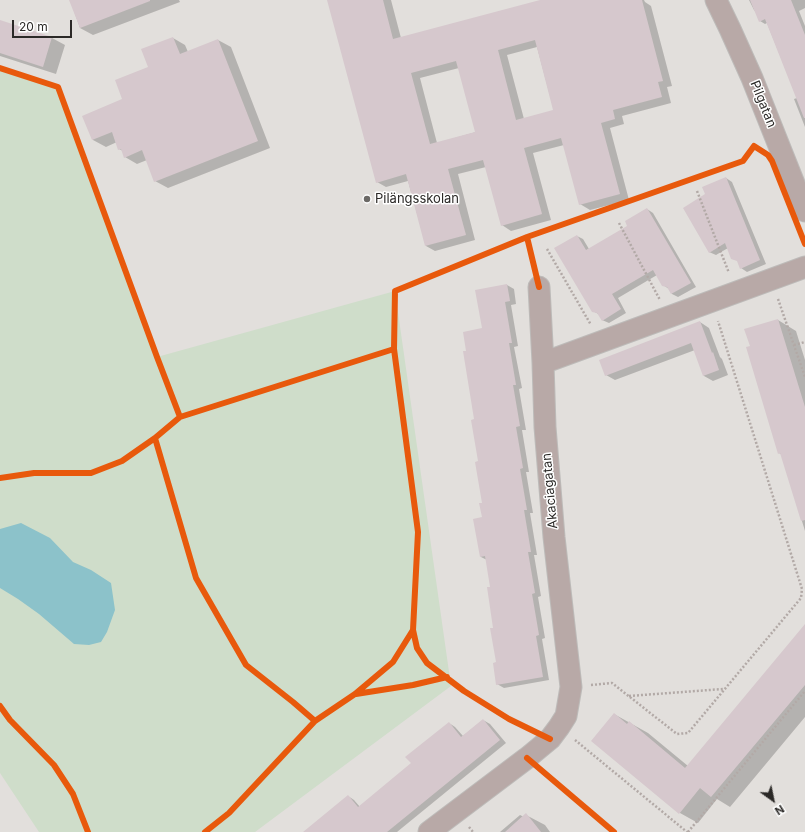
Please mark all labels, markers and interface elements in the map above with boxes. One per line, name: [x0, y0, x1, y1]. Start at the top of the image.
scale bar: [14, 12, 74, 38]
text: 20 m: [19, 19, 48, 34]
street label: Pilgatan: [747, 78, 779, 130]
place label: Pilängsskolan: [375, 191, 459, 207]
marker: Pilängsskolan: [362, 194, 372, 204]
street label: Akaciagatan: [539, 453, 561, 529]
north arrow: [753, 780, 793, 820]
text: N: [772, 802, 787, 818]

